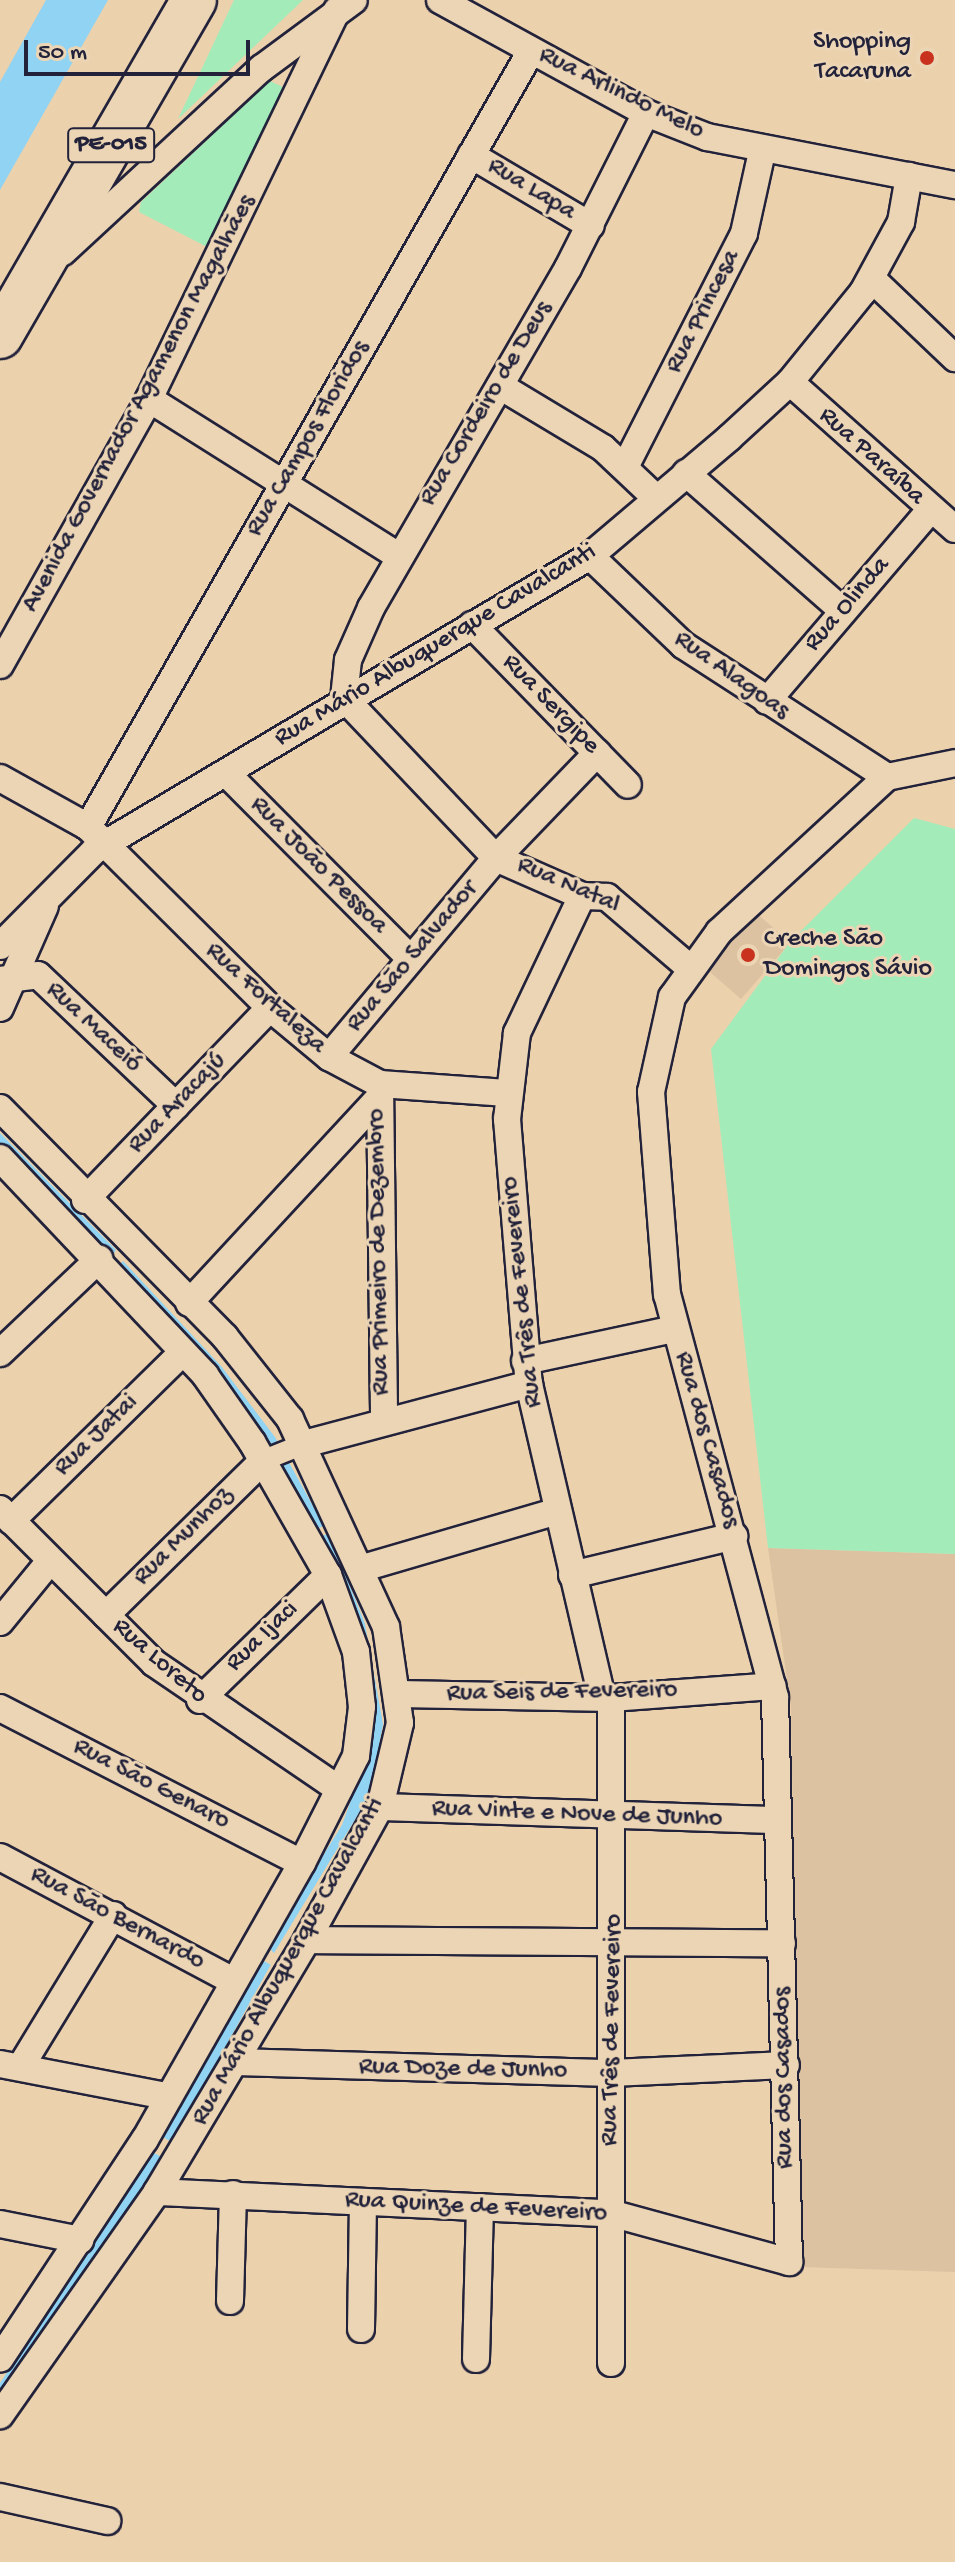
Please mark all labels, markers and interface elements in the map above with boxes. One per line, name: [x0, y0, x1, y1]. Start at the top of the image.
scale bar: [28, 24, 254, 74]
place label: Shopping Tacaruna: [813, 27, 911, 88]
text: 50 m: [38, 39, 87, 68]
street label: Rua Arlindo Melo: [533, 40, 709, 148]
marker: Shopping Tacaruna: [918, 49, 936, 67]
road number: PE-015: [67, 125, 155, 165]
street label: Rua Lapa: [481, 151, 581, 229]
street label: Avenida Governador Agamenon Magalhães: [16, 190, 264, 618]
street label: Rua Princesa: [660, 245, 748, 379]
street label: Rua Cordeiro de Deus: [414, 296, 560, 512]
street label: Rua Campos Floridos: [240, 335, 378, 543]
street label: Rua Paraíba: [811, 401, 931, 513]
street label: Rua Mário Albuquerque Cavalcanti: [269, 537, 603, 755]
street label: Rua Olinda: [798, 551, 898, 659]
street label: Rua Alagoas: [667, 625, 795, 727]
street label: Rua Sergipe: [494, 648, 606, 762]
street label: Rua João Pessoa: [242, 790, 394, 942]
street label: Rua Natal: [512, 850, 624, 922]
street label: Rua São Salvador: [340, 875, 486, 1039]
place label: Creche São Domingos Sávio: [764, 924, 932, 986]
street label: Rua Fortaleza: [198, 936, 332, 1062]
marker: Creche São Domingos Sávio: [739, 946, 757, 964]
street label: Rua Maceió: [38, 976, 148, 1080]
street label: Rua Aracajú: [122, 1047, 234, 1161]
street label: Rua Primeiro de Dezembro: [362, 1108, 398, 1396]
street label: Rua Três de Fevereiro: [495, 1175, 551, 1409]
street label: Rua dos Casados: [666, 1348, 746, 1532]
street label: Rua Jatai: [48, 1388, 146, 1484]
street label: Rua Munhoz: [128, 1481, 240, 1593]
street label: Rua Ijaci: [220, 1595, 306, 1679]
street label: Rua Loreto: [105, 1612, 213, 1712]
street label: Rua Seis de Fevereiro: [446, 1675, 678, 1711]
street label: Rua São Genaro: [67, 1732, 235, 1838]
street label: Rua Mário Albuquerque Cavalcanti: [186, 1793, 392, 2131]
street label: Rua Vinte e Nove de Junho: [431, 1794, 723, 1836]
street label: Rua São Bernardo: [24, 1860, 210, 1978]
street label: Rua Três de Fevereiro: [595, 1914, 631, 2146]
street label: Rua dos Casados: [768, 1987, 802, 2169]
street label: Rua Doze de Junho: [358, 2053, 568, 2087]
street label: Rua Quinze de Fevereiro: [344, 2186, 608, 2230]

